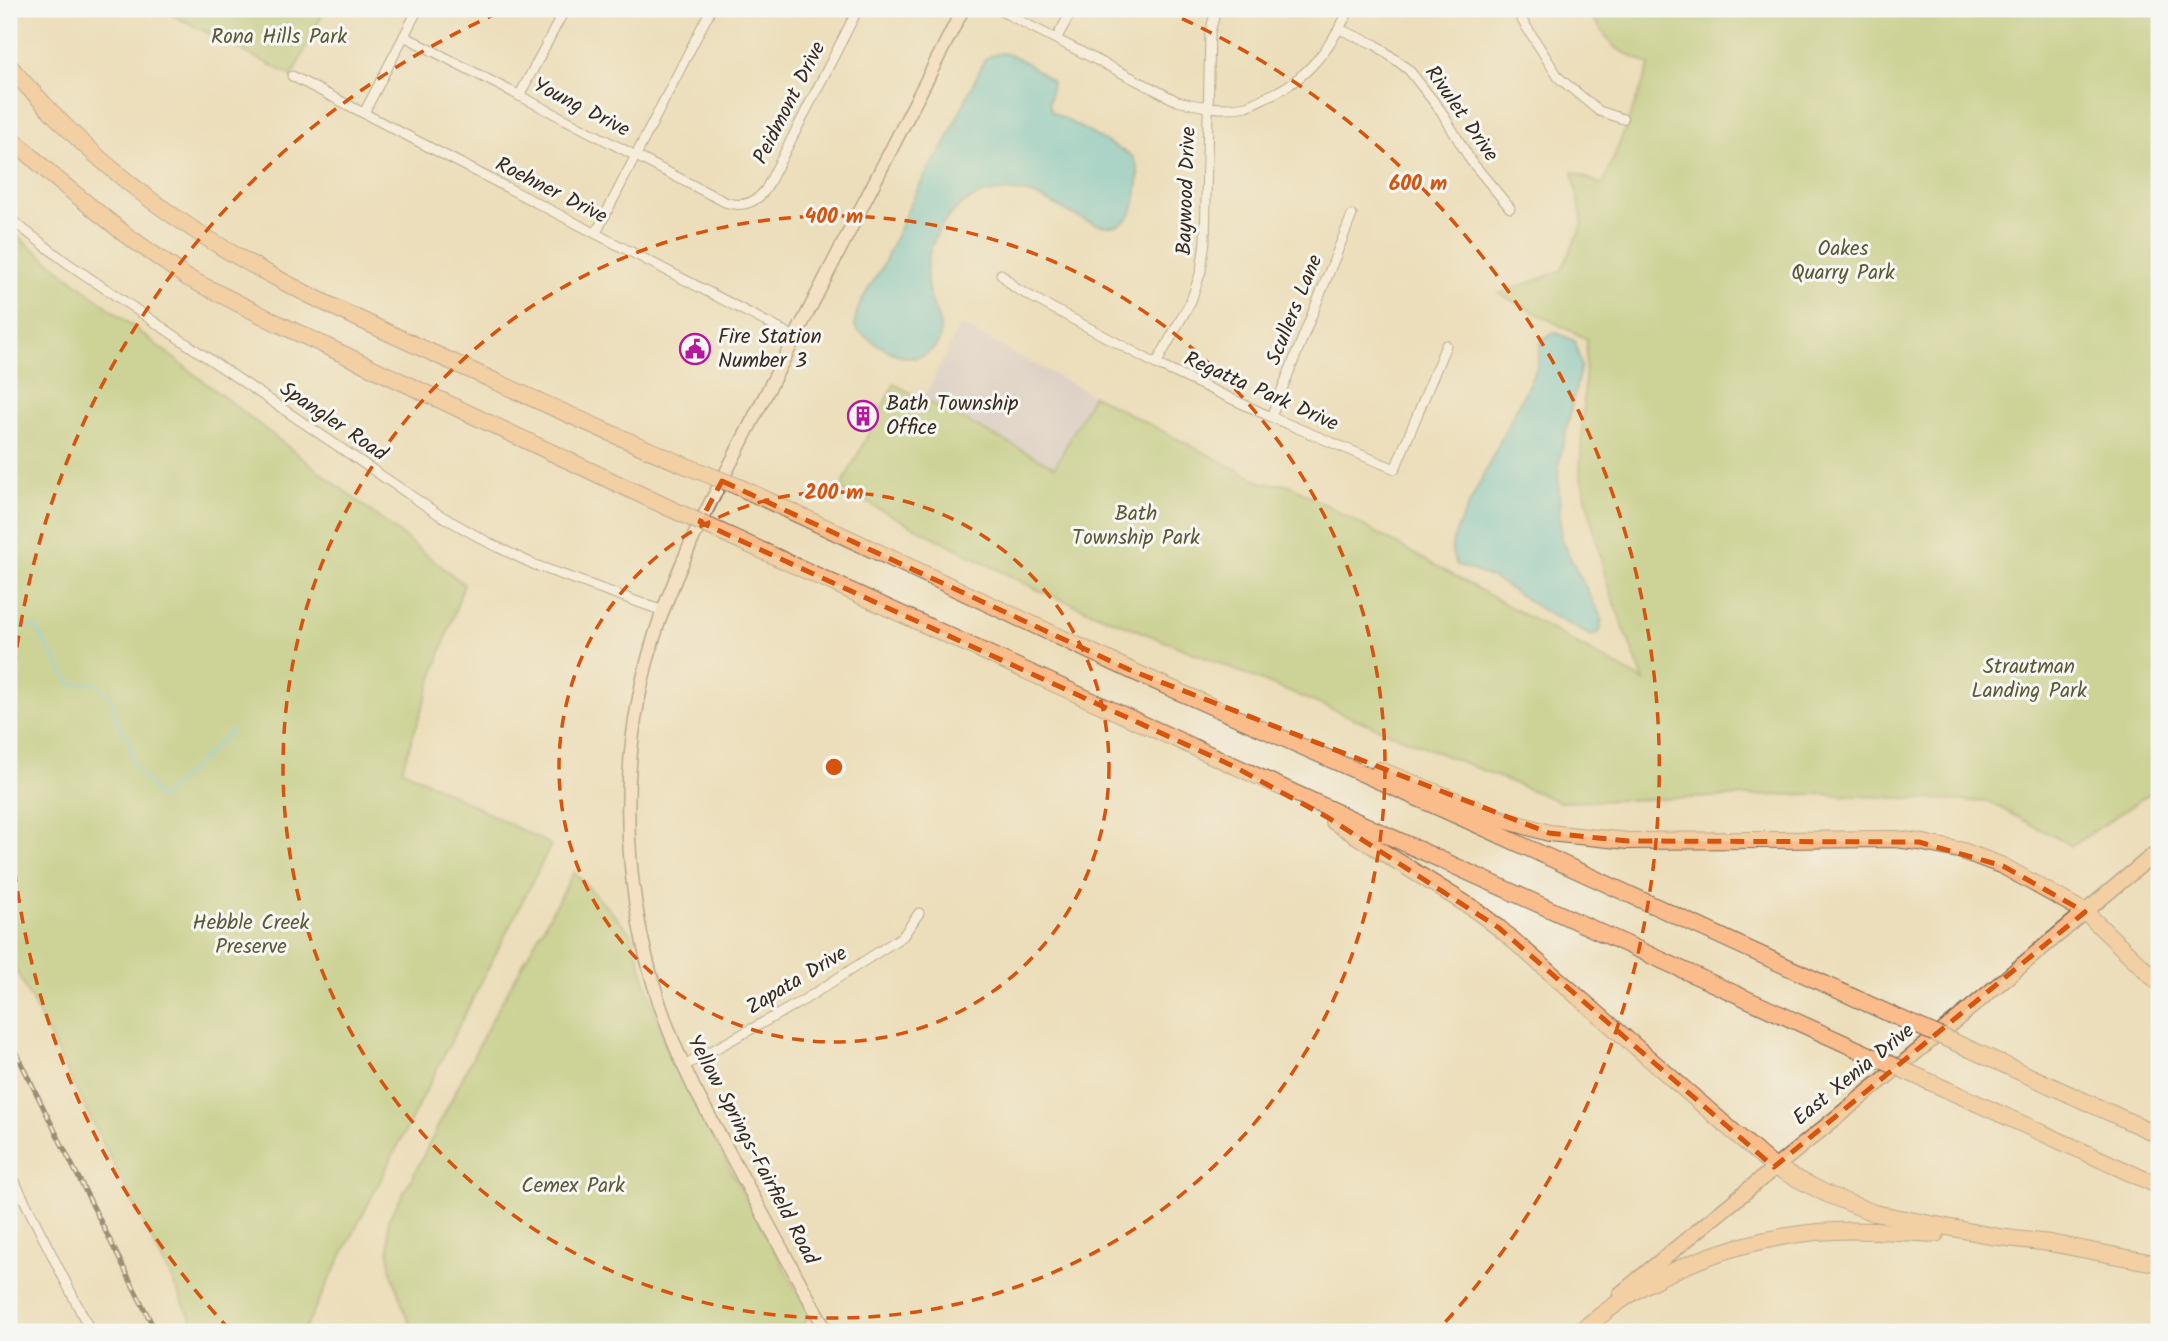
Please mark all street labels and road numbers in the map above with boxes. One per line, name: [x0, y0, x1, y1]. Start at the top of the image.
street label: Peidmont Drive: [745, 35, 835, 170]
street label: Rivulet Drive: [1416, 59, 1507, 169]
street label: Young Drive: [527, 69, 636, 147]
street label: Baywood Drive: [1168, 125, 1206, 256]
street label: Roehner Drive: [489, 149, 613, 234]
street label: Scullers Lane: [1258, 249, 1332, 370]
street label: Regatta Park Drive: [1178, 343, 1344, 441]
street label: Spangler Road: [272, 374, 394, 471]
street label: Zapata Drive: [740, 937, 854, 1024]
street label: East Xenia Drive: [1786, 1015, 1922, 1135]
street label: Yellow Springs-Fairfield Road: [677, 1029, 827, 1271]

